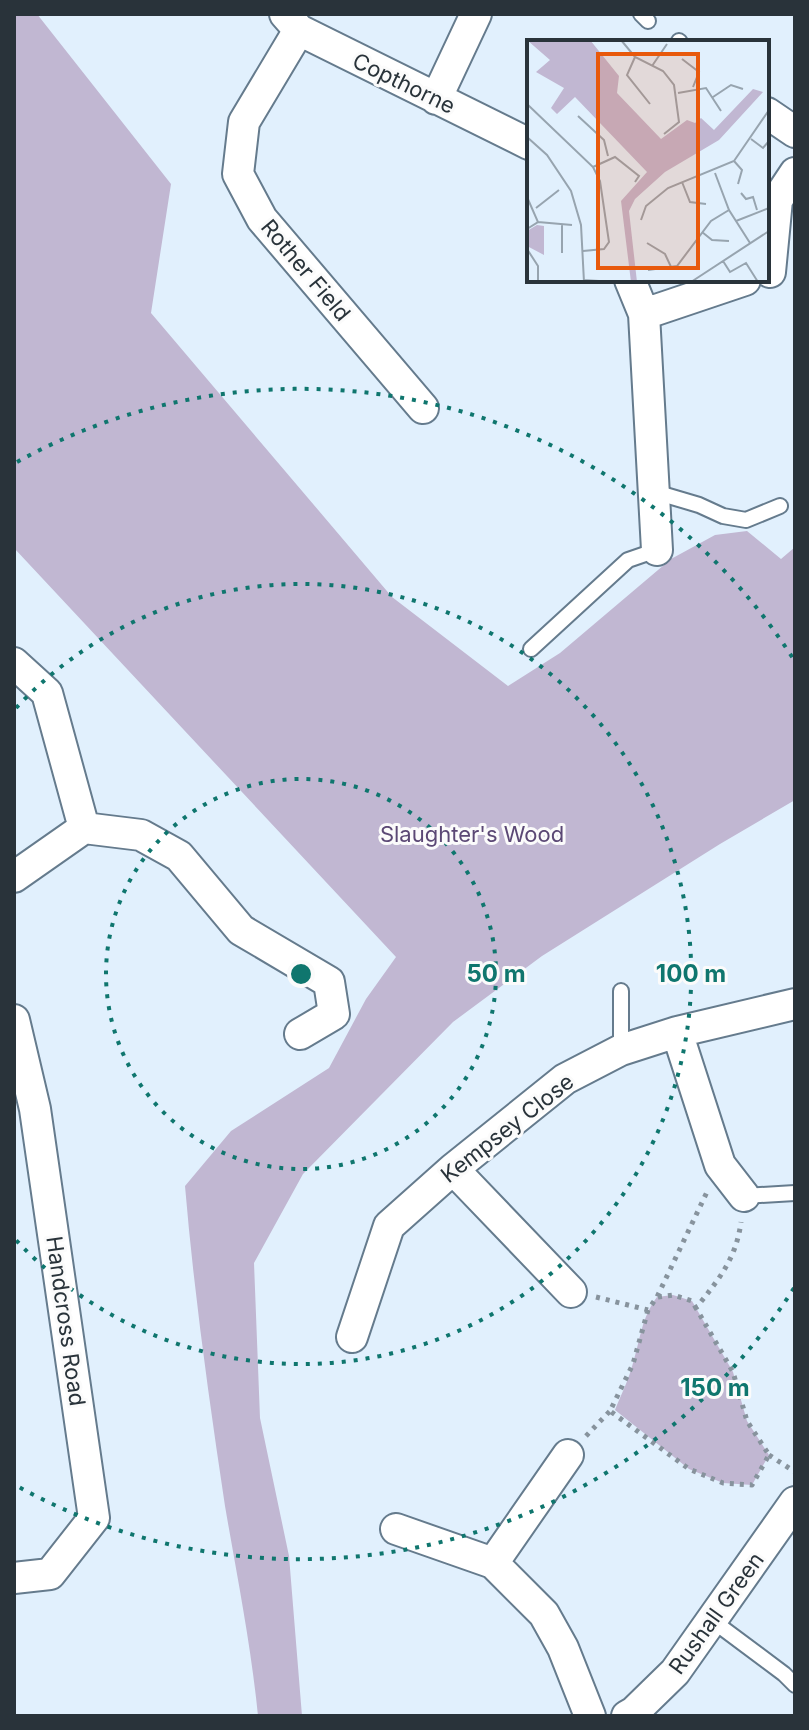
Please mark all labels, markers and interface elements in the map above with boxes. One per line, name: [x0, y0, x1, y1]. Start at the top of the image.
inset map: [527, 40, 769, 282]
street label: Copthorne: [349, 47, 459, 119]
street label: Rother Field: [256, 214, 356, 326]
park label: Slaughter's Wood: [380, 821, 564, 847]
text: 50 m: [466, 959, 526, 988]
text: 100 m: [656, 959, 726, 988]
centre of rings: [287, 960, 315, 988]
street label: Kempsey Close: [436, 1068, 578, 1188]
street label: Handcross Road: [41, 1234, 91, 1408]
text: 150 m: [680, 1373, 750, 1402]
street label: Rushall Green: [663, 1547, 769, 1679]

